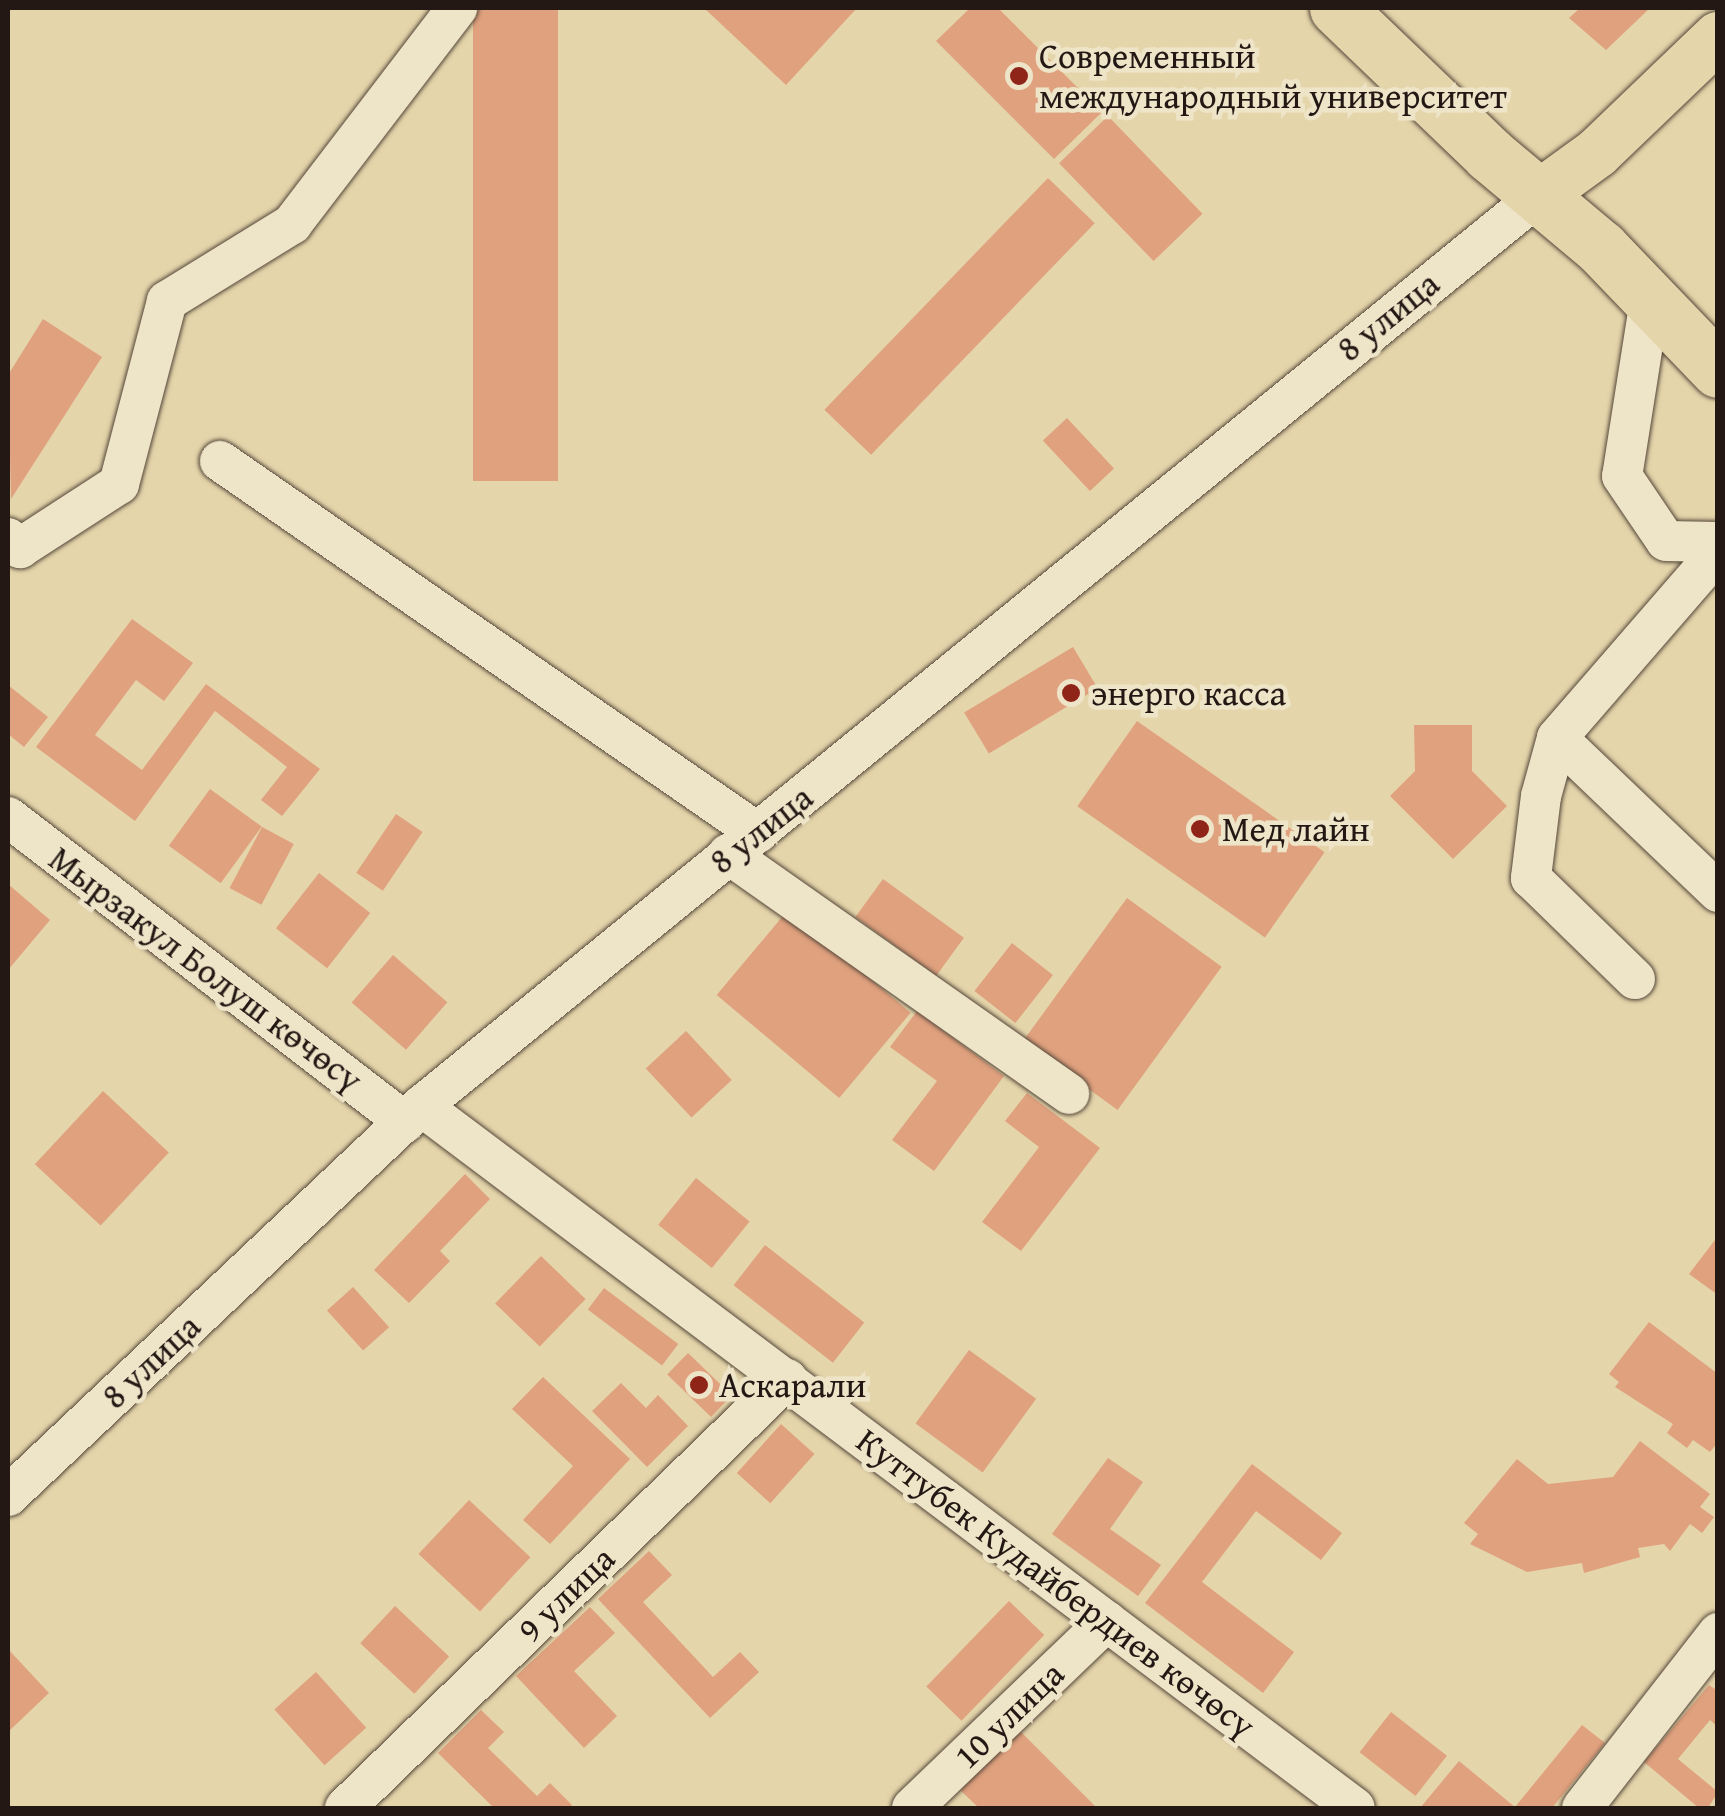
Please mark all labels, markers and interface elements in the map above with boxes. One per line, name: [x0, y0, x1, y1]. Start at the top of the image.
place label: Современный международный университет: [1039, 35, 1507, 117]
marker: Современный международный университет: [1008, 65, 1030, 87]
street label: 8 улица: [1329, 262, 1447, 370]
place label: энерго касса: [1091, 672, 1286, 714]
marker: энерго касса: [1060, 682, 1082, 704]
street label: 8 улица: [701, 776, 821, 882]
place label: Мед лайн: [1222, 808, 1370, 850]
marker: Мед лайн: [1187, 816, 1213, 842]
street label: Мырзакул Болуш көчөсү: [41, 837, 371, 1101]
street label: 8 улица: [93, 1305, 209, 1417]
place label: Аскарали: [719, 1364, 866, 1406]
marker: Аскарали: [688, 1374, 710, 1396]
street label: Куттубек Кудайбердиев көчөсү: [848, 1419, 1264, 1747]
street label: 9 улица: [509, 1538, 623, 1650]
street label: 10 улица: [946, 1653, 1072, 1777]

